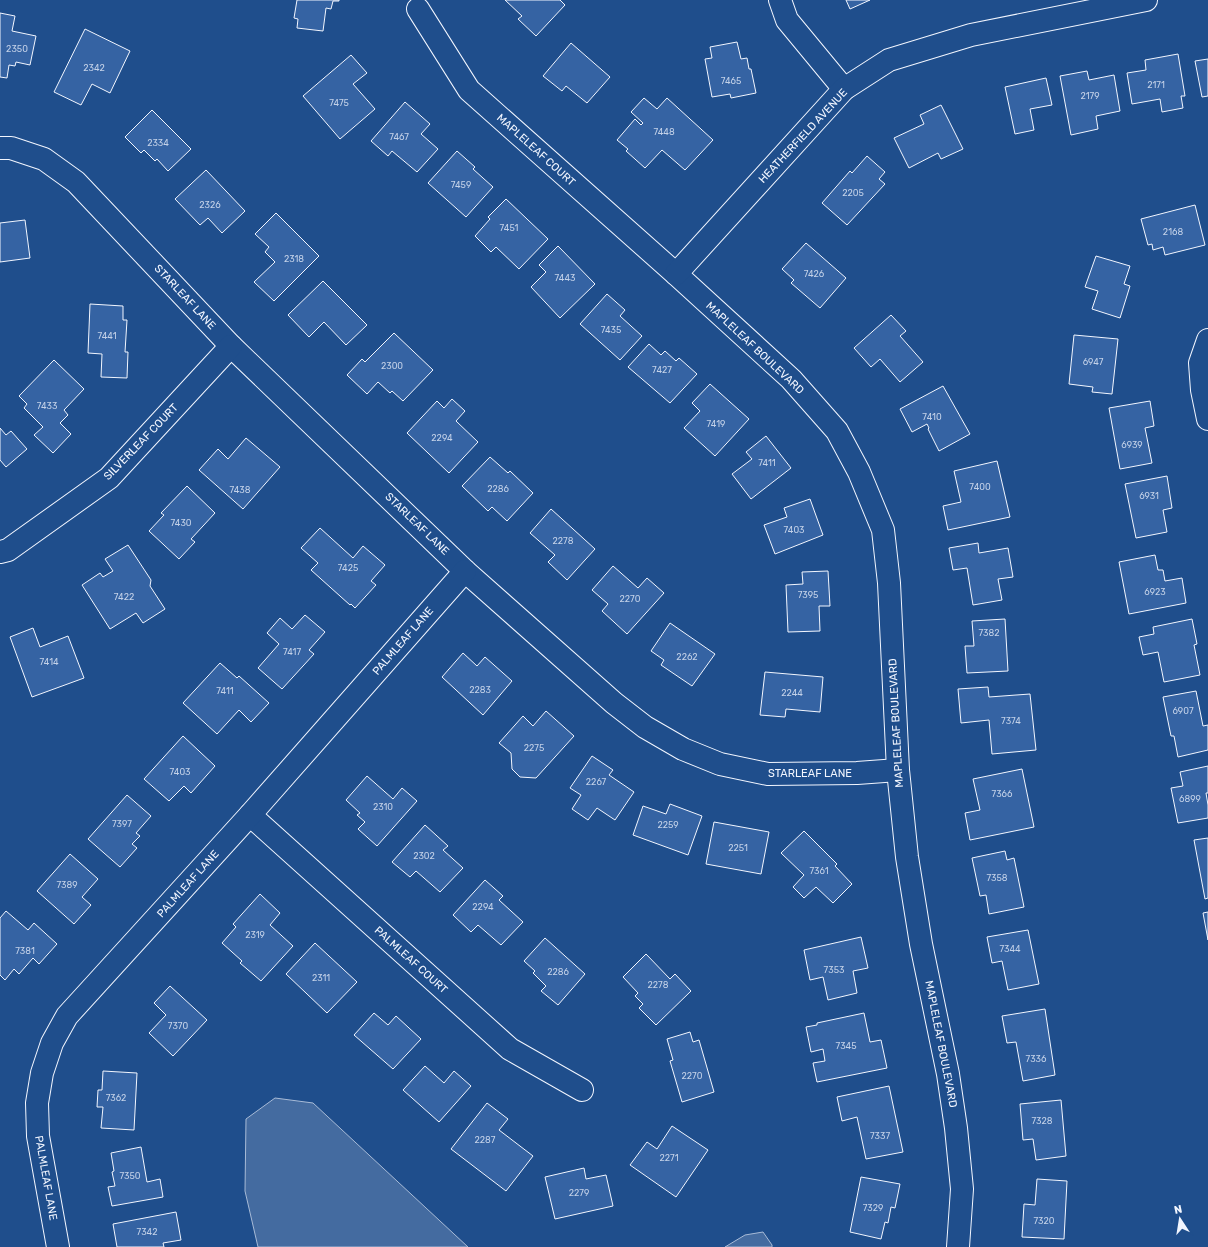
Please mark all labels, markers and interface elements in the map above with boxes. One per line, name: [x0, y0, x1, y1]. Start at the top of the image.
house number: 2350: [6, 44, 28, 54]
house number: 2342: [83, 63, 105, 73]
house number: 7465: [721, 76, 741, 86]
house number: 2171: [1147, 80, 1165, 90]
street label: HEATHERFIELD AVENUE: [756, 86, 850, 186]
house number: 2179: [1080, 91, 1100, 101]
house number: 7475: [329, 98, 349, 108]
street label: MAPLELEAF COURT: [494, 111, 578, 189]
house number: 7448: [653, 127, 675, 137]
house number: 7467: [389, 132, 409, 142]
house number: 2334: [147, 138, 169, 148]
house number: 7459: [451, 180, 471, 190]
house number: 2205: [842, 188, 864, 198]
house number: 2326: [199, 200, 221, 210]
house number: 7451: [500, 223, 519, 233]
house number: 2168: [1163, 227, 1183, 237]
house number: 2318: [284, 254, 304, 264]
street label: STARLEAF LANE: [152, 262, 219, 332]
house number: 7426: [804, 269, 825, 279]
house number: 7443: [555, 273, 575, 283]
street label: MAPLELEAF BOULEVARD: [703, 299, 807, 397]
house number: 7435: [601, 325, 621, 335]
house number: 7441: [97, 331, 117, 341]
house number: 6947: [1083, 357, 1104, 367]
house number: 2300: [381, 361, 403, 371]
house number: 7427: [652, 365, 672, 375]
house number: 7433: [37, 401, 57, 411]
street label: SILVERLEAF COURT: [101, 401, 181, 483]
house number: 7410: [922, 412, 942, 422]
house number: 7419: [707, 419, 725, 429]
house number: 2294: [431, 433, 453, 443]
house number: 6939: [1121, 440, 1143, 450]
house number: 7411: [758, 458, 776, 468]
house number: 7400: [969, 482, 991, 492]
house number: 2286: [487, 484, 509, 494]
house number: 7438: [229, 485, 251, 495]
street label: STARLEAF LANE: [382, 490, 452, 558]
house number: 6931: [1139, 491, 1159, 501]
house number: 7430: [170, 518, 192, 528]
house number: 7403: [783, 525, 805, 535]
house number: 2278: [553, 536, 574, 546]
house number: 7425: [338, 563, 358, 573]
house number: 6923: [1144, 587, 1166, 597]
house number: 7395: [798, 590, 818, 600]
house number: 7422: [114, 592, 134, 602]
house number: 2270: [620, 594, 641, 604]
street label: PALMLEAF LANE: [370, 604, 436, 678]
house number: 7382: [978, 628, 1000, 638]
house number: 7417: [283, 647, 301, 657]
house number: 2262: [676, 652, 698, 662]
house number: 7414: [39, 657, 59, 667]
street label: MAPLELEAF BOULEVARD: [886, 658, 906, 788]
house number: 2283: [469, 685, 491, 695]
house number: 7411: [216, 686, 234, 696]
house number: 2244: [781, 688, 803, 698]
house number: 6907: [1172, 706, 1194, 716]
house number: 7374: [1001, 716, 1021, 726]
house number: 2275: [524, 743, 544, 753]
house number: 7403: [169, 767, 191, 777]
street label: STARLEAF LANE: [768, 767, 852, 780]
house number: 2267: [586, 777, 607, 787]
house number: 7366: [992, 789, 1013, 799]
house number: 6899: [1179, 794, 1201, 804]
house number: 2310: [373, 802, 393, 812]
house number: 7397: [112, 819, 132, 829]
house number: 2259: [657, 820, 679, 830]
house number: 2251: [728, 843, 748, 853]
street label: PALMLEAF LANE: [154, 847, 222, 920]
house number: 2302: [413, 851, 435, 861]
house number: 7361: [809, 866, 829, 876]
house number: 7358: [986, 873, 1008, 883]
house number: 7389: [56, 880, 78, 890]
house number: 2294: [472, 902, 494, 912]
street label: PALMLEAF COURT: [372, 924, 451, 997]
house number: 2319: [245, 930, 265, 940]
house number: 7344: [999, 944, 1021, 954]
house number: 7381: [15, 946, 35, 956]
house number: 7353: [824, 965, 844, 975]
house number: 2286: [547, 967, 569, 977]
house number: 2311: [312, 973, 330, 983]
street label: MAPLELEAF BOULEVARD: [922, 979, 960, 1109]
house number: 2278: [648, 980, 669, 990]
house number: 7370: [168, 1021, 188, 1031]
house number: 7345: [836, 1041, 856, 1051]
house number: 7336: [1026, 1054, 1047, 1064]
house number: 2270: [682, 1071, 703, 1081]
house number: 7362: [106, 1093, 126, 1103]
house number: 7328: [1031, 1116, 1053, 1126]
house number: 7337: [870, 1131, 890, 1141]
street label: PALMLEAF LANE: [32, 1135, 60, 1222]
house number: 2287: [475, 1135, 496, 1145]
house number: 2271: [659, 1153, 679, 1163]
house number: 7350: [119, 1171, 141, 1181]
house number: 2279: [569, 1188, 589, 1198]
north arrow: [1160, 1199, 1200, 1239]
house number: 7329: [863, 1203, 883, 1213]
text: N: [1173, 1203, 1183, 1217]
house number: 7320: [1033, 1216, 1055, 1226]
house number: 7342: [137, 1227, 157, 1237]

